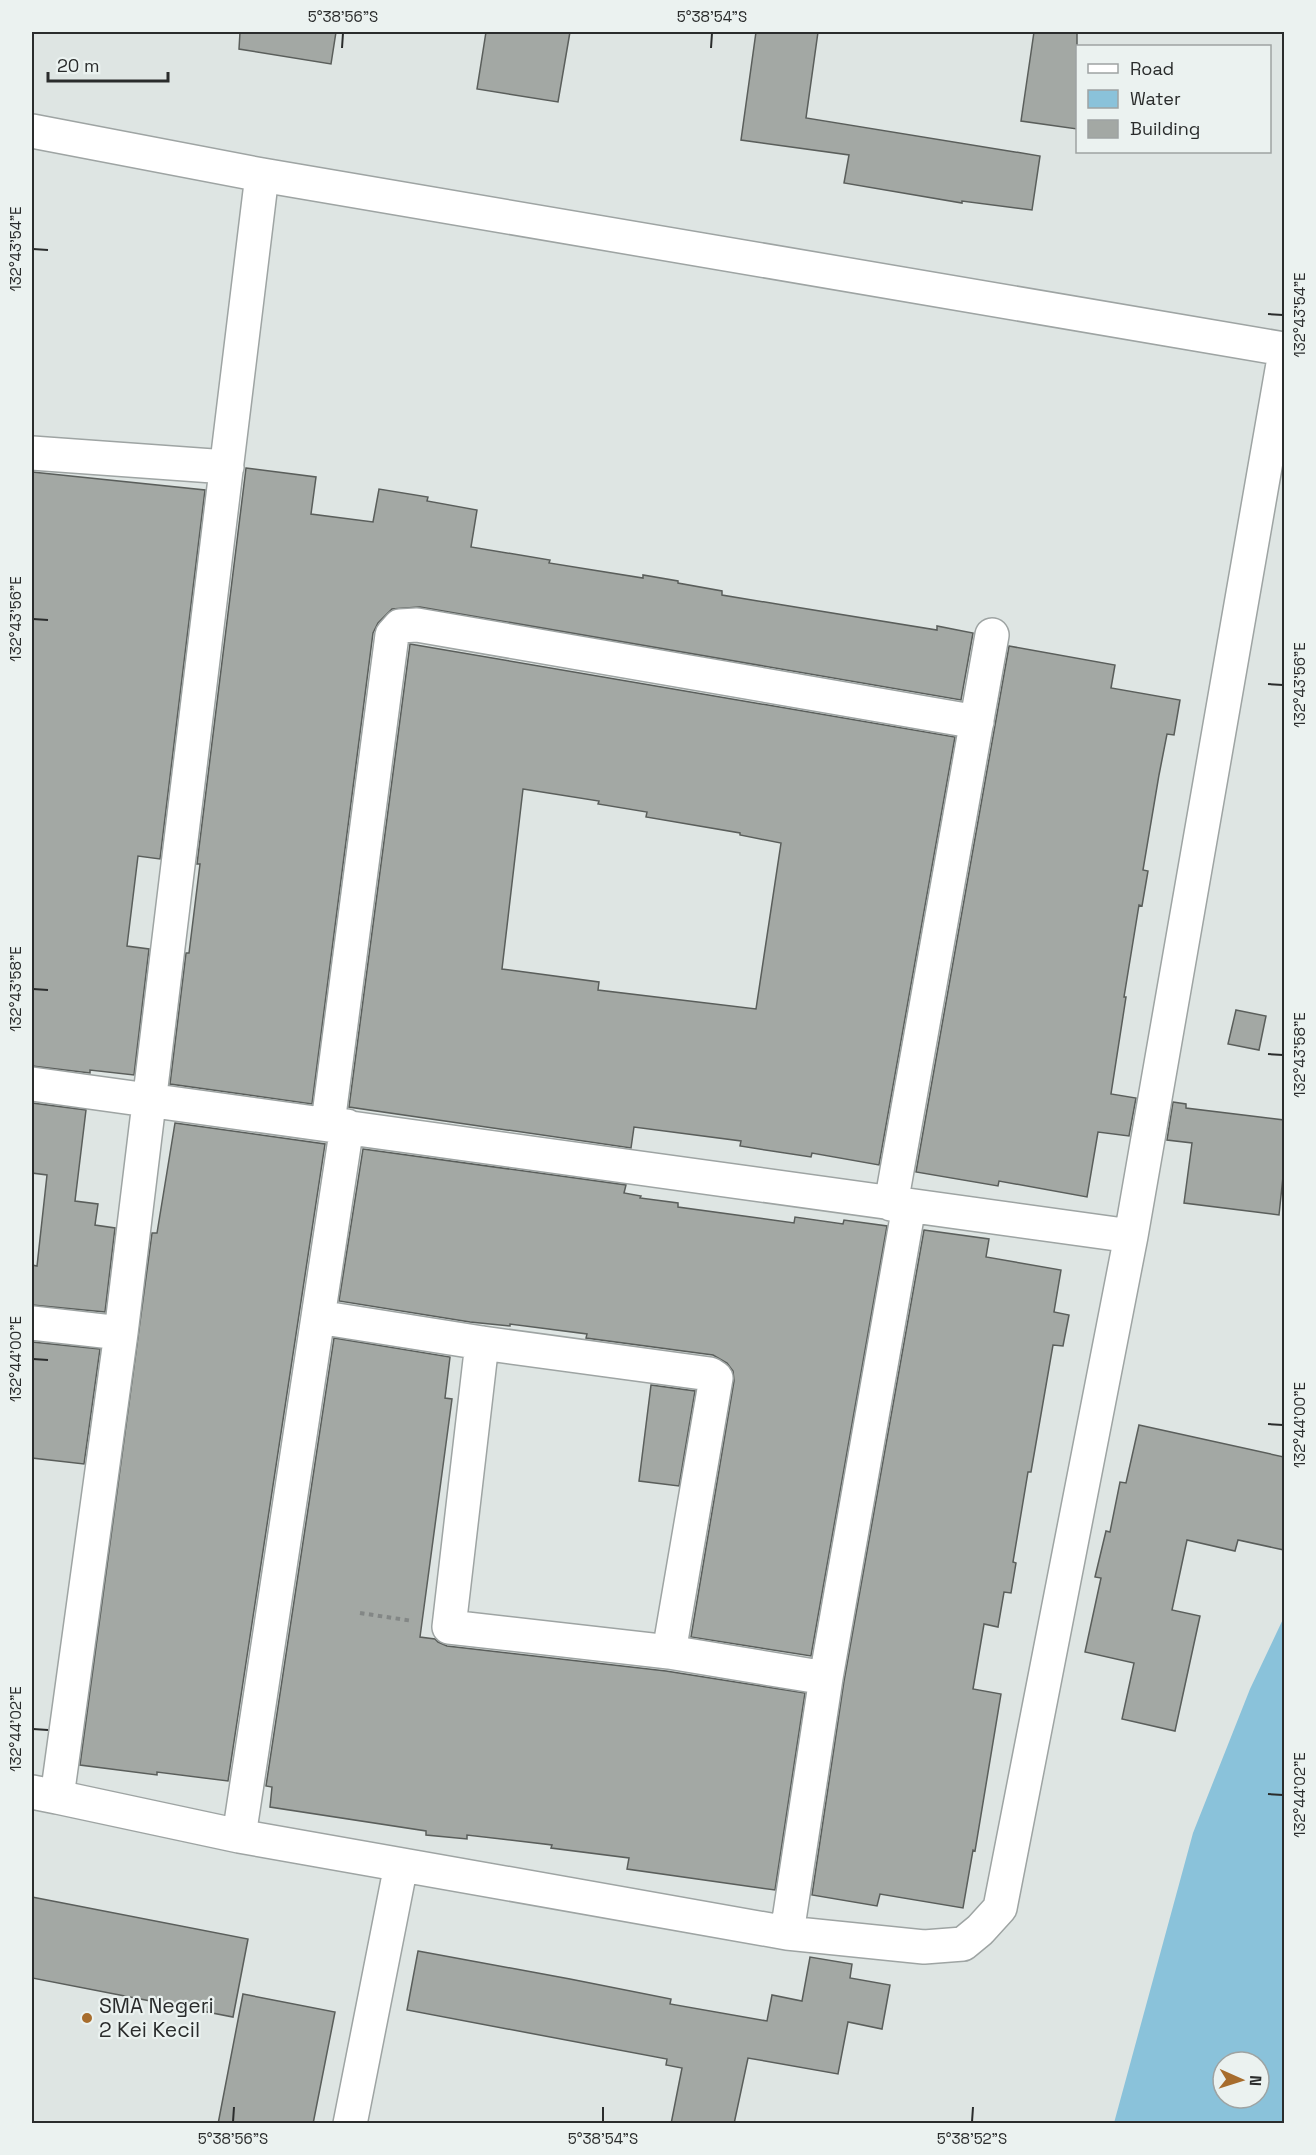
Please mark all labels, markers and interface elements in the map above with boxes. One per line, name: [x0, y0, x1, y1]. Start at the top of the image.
text: 5°38'56"S: [308, 7, 378, 26]
text: 5°38'54"S: [677, 7, 747, 26]
scale bar: [48, 45, 168, 83]
legend: [1076, 45, 1271, 153]
text: 20 m: [57, 54, 100, 77]
text: Road: [1130, 57, 1174, 80]
text: Water: [1130, 87, 1181, 110]
text: Building: [1130, 117, 1200, 140]
text: 132°43'54"E: [6, 207, 25, 291]
text: 132°43'54"E: [1290, 273, 1309, 357]
text: 132°43'56"E: [6, 576, 25, 662]
text: 132°43'56"E: [1290, 642, 1309, 728]
text: 132°43'58"E: [6, 946, 25, 1032]
text: 132°43'58"E: [1290, 1012, 1309, 1098]
text: 132°44'00"E: [6, 1316, 25, 1402]
text: 132°44'00"E: [1290, 1382, 1309, 1468]
text: 132°44'02"E: [6, 1686, 25, 1772]
text: 132°44'02"E: [1290, 1752, 1309, 1838]
place label: SMA Negeri 2 Kei Kecil: [99, 1992, 214, 2043]
marker: SMA Negeri 2 Kei Kecil: [80, 2011, 94, 2025]
north arrow: [1211, 2050, 1271, 2110]
text: N: [1245, 2075, 1266, 2087]
text: 5°38'56"S: [198, 2129, 268, 2148]
text: 5°38'54"S: [568, 2129, 638, 2148]
text: 5°38'52"S: [937, 2129, 1007, 2148]

